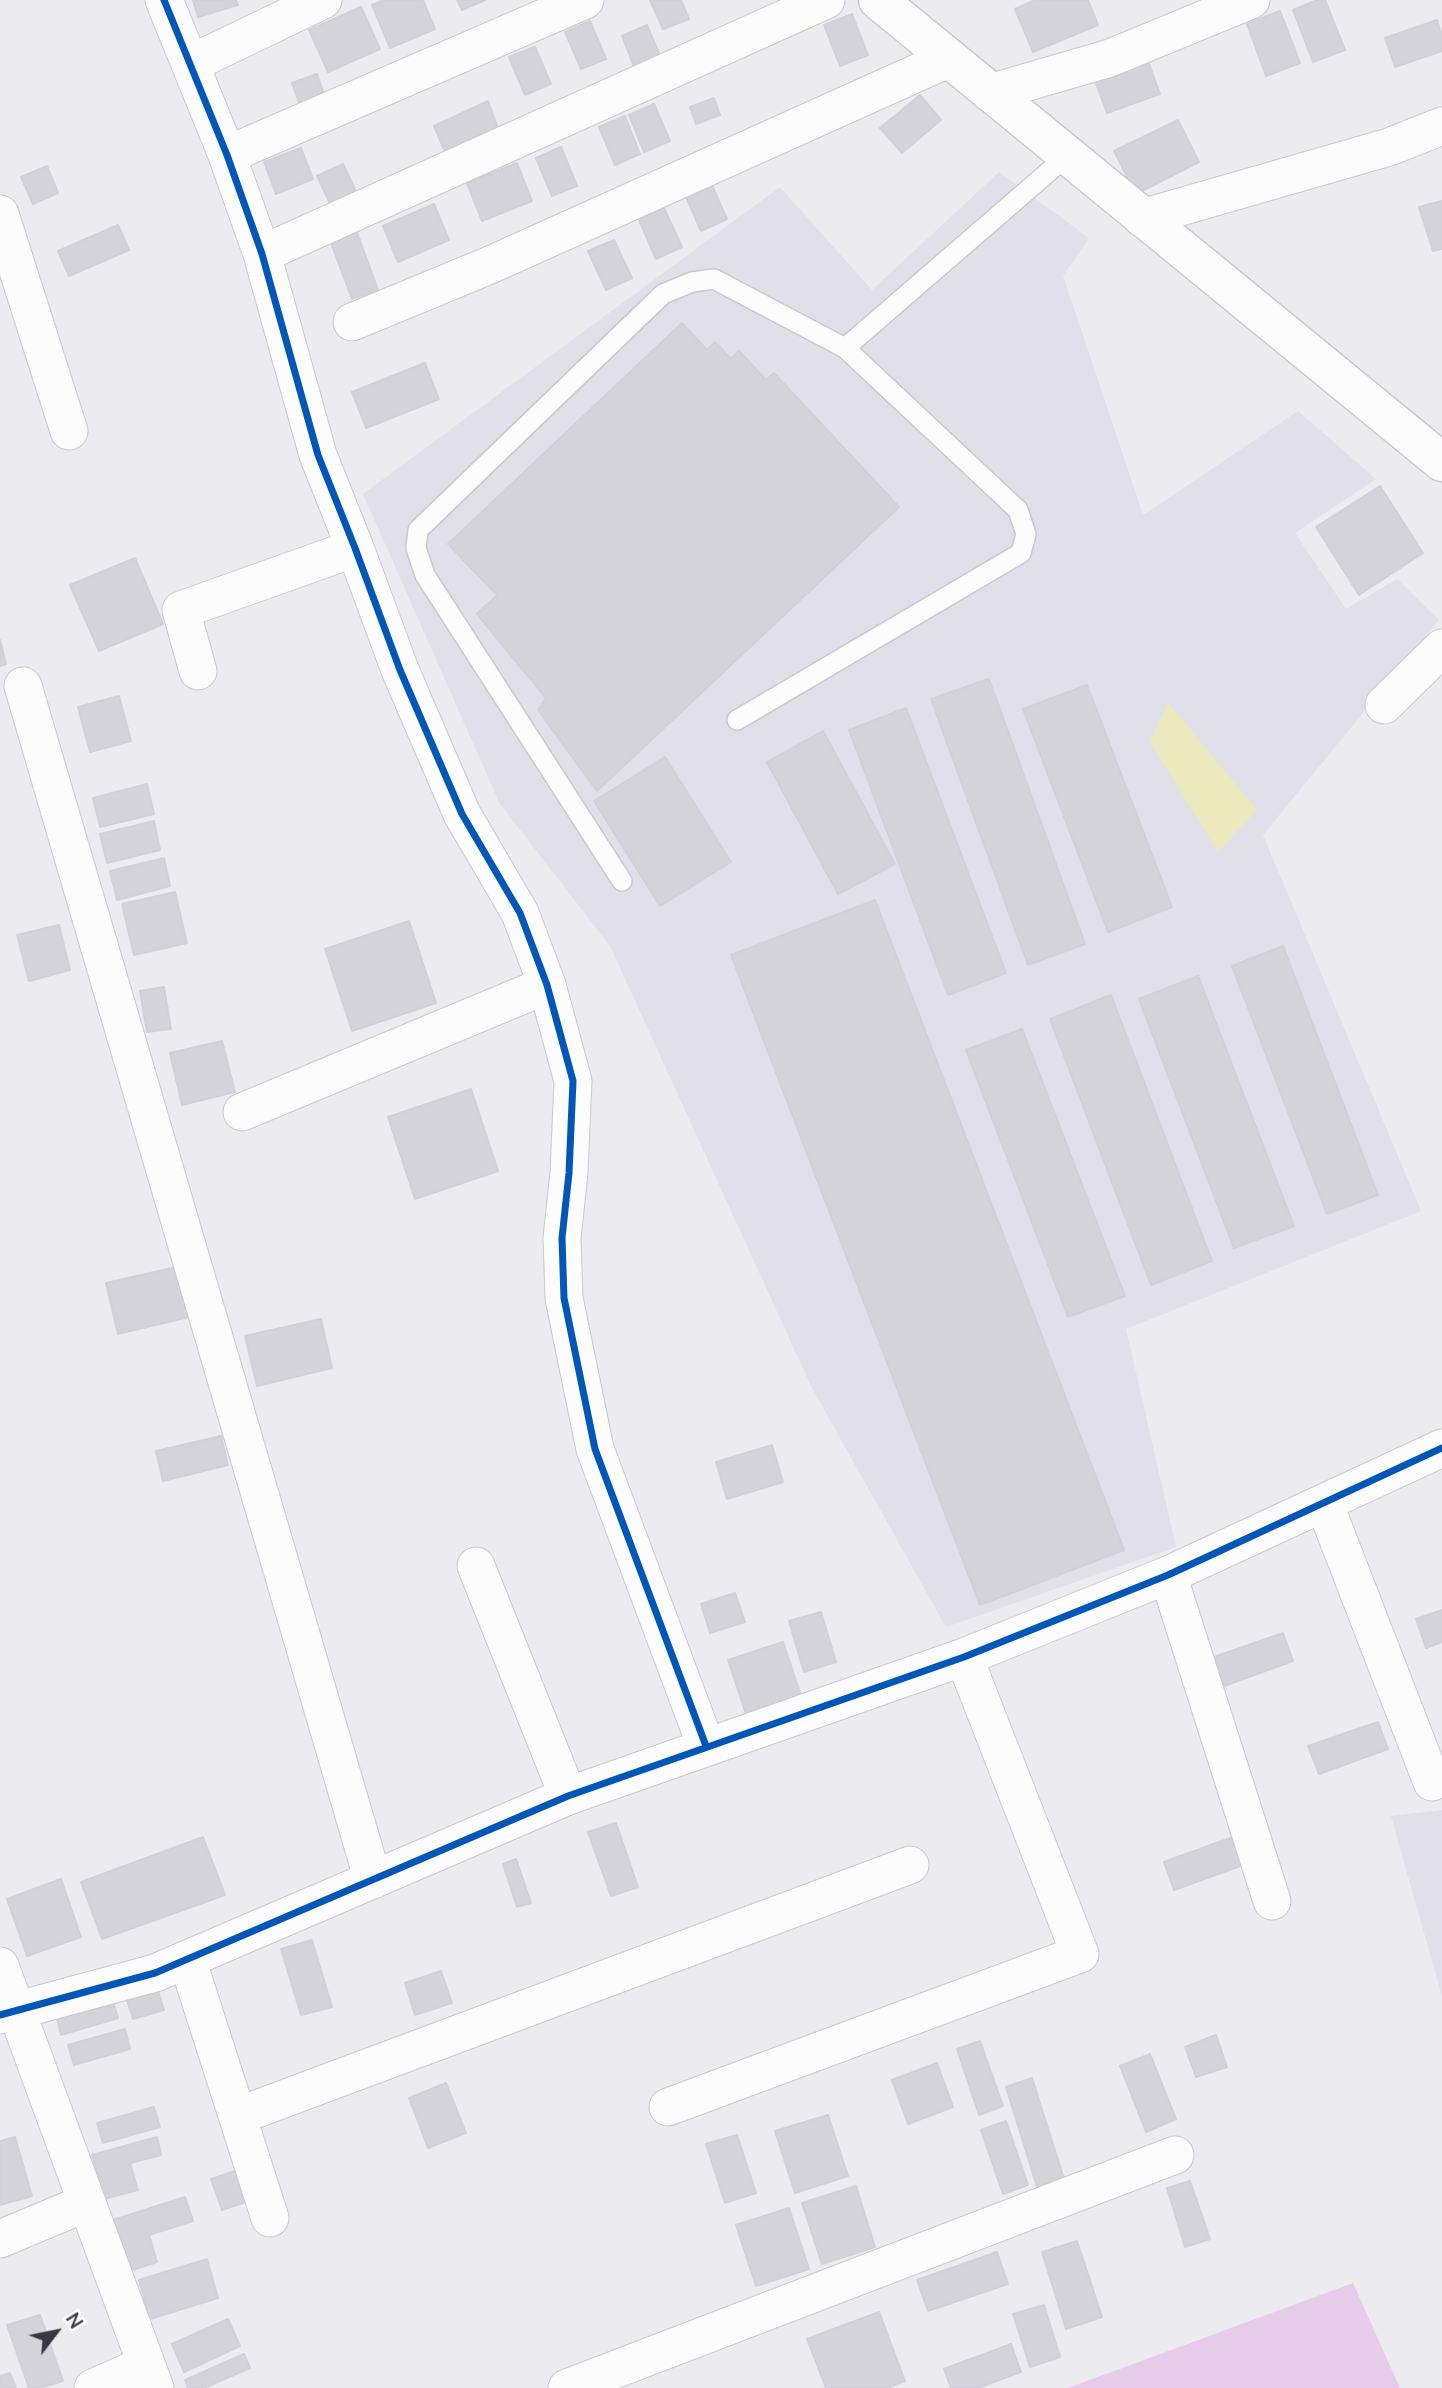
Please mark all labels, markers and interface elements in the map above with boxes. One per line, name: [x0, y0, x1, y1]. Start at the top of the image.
north arrow: [21, 2297, 91, 2367]
text: N: [59, 2308, 89, 2334]

